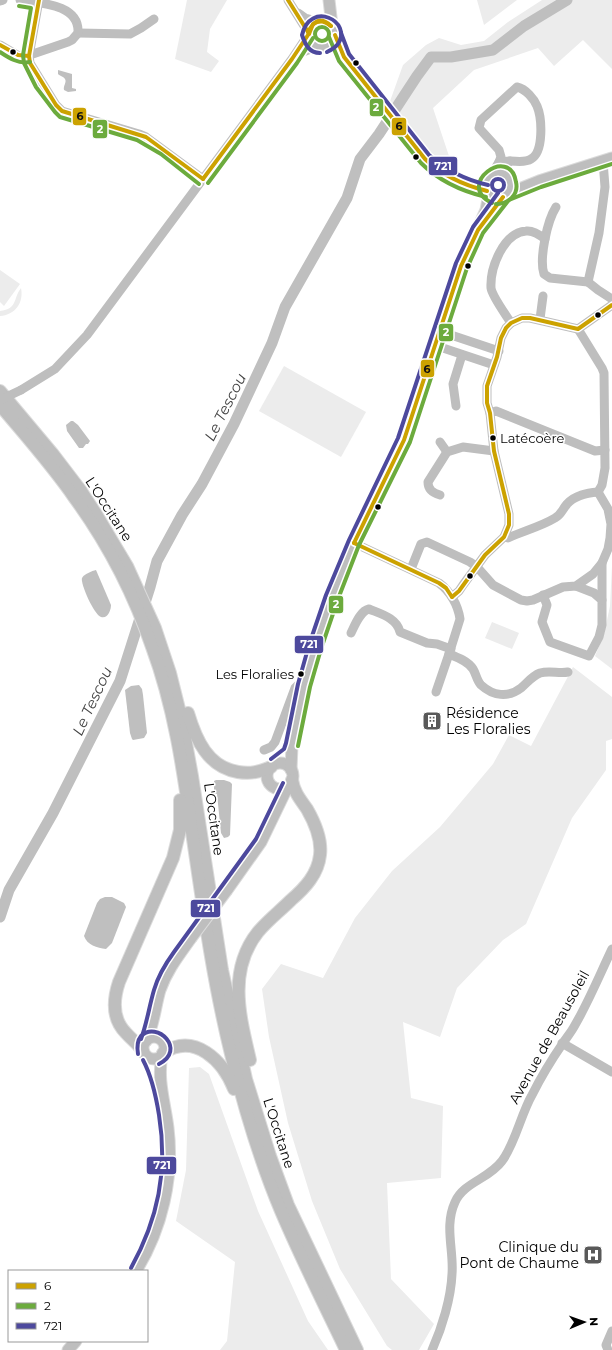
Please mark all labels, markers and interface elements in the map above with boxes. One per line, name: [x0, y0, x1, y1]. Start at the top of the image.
unlabelled marker: [8, 47, 18, 57]
unlabelled marker: [351, 58, 361, 68]
line badge: 2: [369, 98, 384, 117]
text: 2: [373, 100, 380, 114]
line badge: 6: [72, 107, 87, 126]
text: 6: [76, 109, 84, 123]
line badge: 6: [391, 117, 407, 136]
line badge: 2: [92, 119, 108, 139]
text: 6: [395, 119, 403, 133]
text: 2: [97, 122, 104, 136]
unlabelled marker: [411, 152, 421, 162]
line badge: 721: [428, 156, 458, 176]
text: 721: [434, 159, 452, 173]
unlabelled marker: [463, 261, 473, 271]
unlabelled marker: [593, 310, 603, 320]
line badge: 2: [438, 323, 454, 342]
text: 2: [443, 325, 450, 339]
line badge: 6: [420, 359, 435, 378]
text: 6: [423, 362, 431, 376]
water label: Le Tescou: [200, 370, 250, 444]
place label: Latécoère: [500, 430, 564, 446]
marker: Latécoère: [488, 433, 498, 443]
street label: L'Occitane: [81, 473, 137, 545]
unlabelled marker: [373, 502, 383, 512]
unlabelled marker: [465, 571, 475, 581]
line badge: 2: [328, 595, 344, 614]
text: 2: [333, 597, 340, 611]
line badge: 721: [294, 635, 324, 654]
text: 721: [300, 637, 318, 651]
water label: Le Tescou: [68, 664, 116, 738]
place label: Les Floralies: [215, 666, 294, 682]
marker: Les Floralies: [296, 669, 306, 679]
place label: Résidence Les Floralies: [446, 704, 531, 738]
building icon: Résidence Les Floralies: [421, 710, 443, 732]
street label: L'Occitane: [200, 781, 228, 857]
line badge: 721: [190, 899, 221, 918]
text: 721: [197, 901, 215, 915]
street label: Avenue de Beausoleil: [505, 967, 593, 1107]
street label: L'Occitane: [259, 1095, 299, 1171]
line badge: 721: [146, 1156, 177, 1175]
text: 721: [153, 1158, 171, 1172]
place label: Clinique du Pont de Chaume: [460, 1238, 579, 1272]
hospital icon: Clinique du Pont de Chaume: [582, 1244, 604, 1266]
legend: [8, 1270, 148, 1342]
text: 6: [44, 1278, 51, 1293]
text: 2: [44, 1298, 51, 1313]
north arrow: [564, 1302, 604, 1342]
text: N: [587, 1317, 601, 1326]
text: 721: [44, 1318, 62, 1333]

